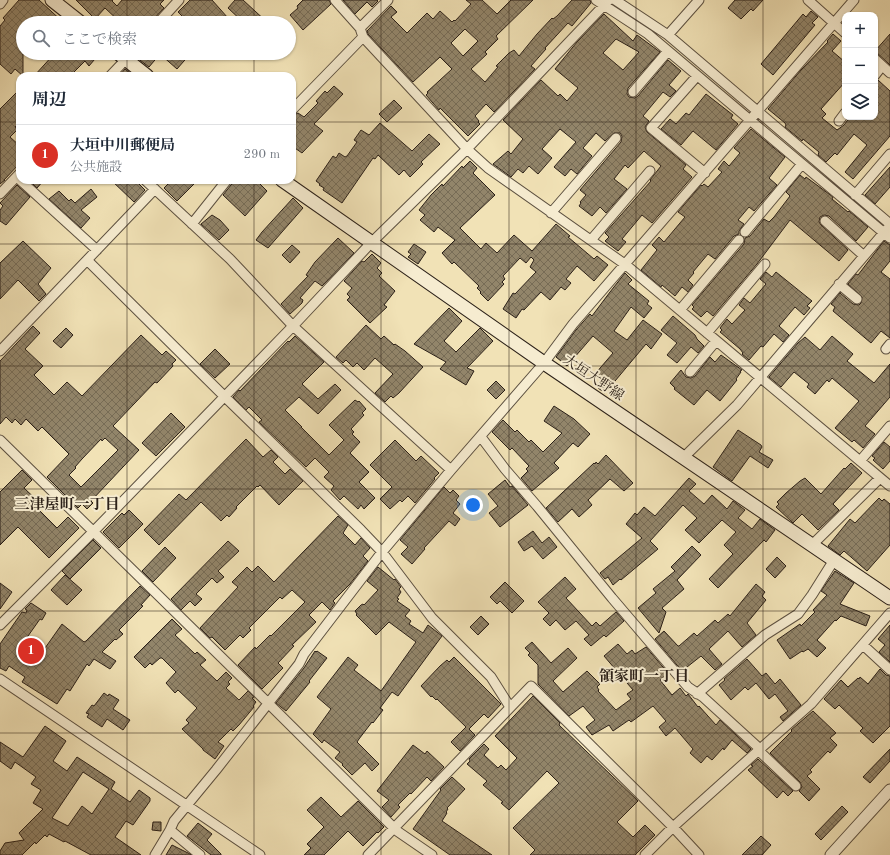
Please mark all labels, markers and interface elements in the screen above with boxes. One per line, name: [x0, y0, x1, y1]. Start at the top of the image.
map controls: [842, 12, 878, 120]
button: +: [842, 12, 878, 48]
search box: [16, 16, 296, 60]
icon: search: [30, 27, 52, 49]
text: ここで検索: [62, 33, 137, 48]
button: −: [842, 48, 878, 84]
button: layers: [842, 84, 878, 120]
text: 周辺: [32, 92, 66, 109]
text: 大垣中川郵便局: [70, 139, 175, 154]
text: 1: [41, 148, 49, 161]
text: 290 m: [243, 148, 280, 161]
text: 公共施設: [70, 161, 122, 174]
street label: 大垣大野線: [561, 352, 627, 403]
your location: [463, 495, 483, 515]
district label: 三津屋町一丁目: [14, 496, 120, 513]
pin: 1: [18, 636, 44, 666]
district label: 領家町一丁目: [599, 668, 689, 685]

